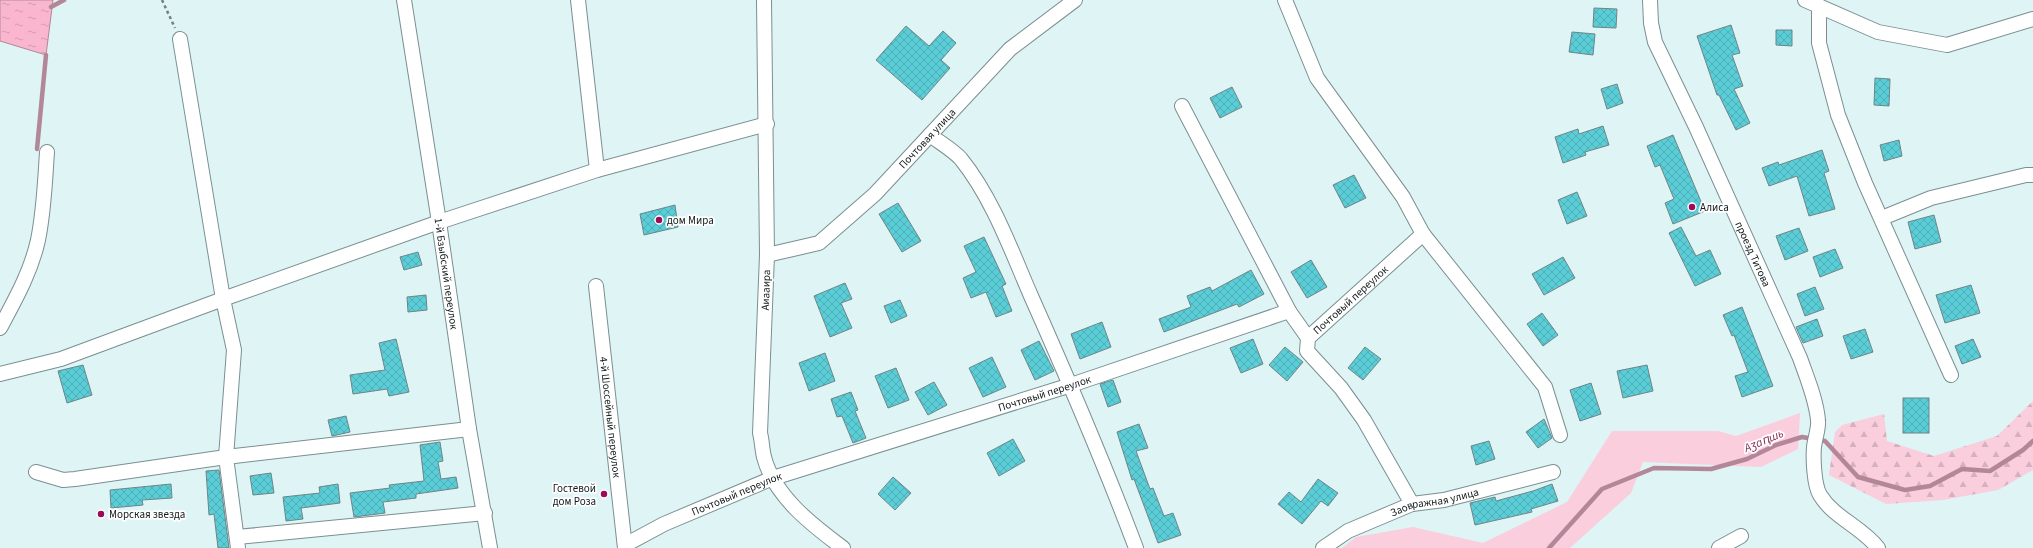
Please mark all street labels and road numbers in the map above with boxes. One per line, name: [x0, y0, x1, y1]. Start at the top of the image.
street label: Почтовая улица: [895, 105, 959, 172]
street label: 1-й Бзыбский переулок: [431, 217, 462, 331]
street label: проезд Титова: [1732, 219, 1774, 289]
street label: Почтовый переулок: [1309, 261, 1392, 338]
street label: Аиааира: [758, 269, 774, 311]
street label: 4-й Шоссейный переулок: [596, 356, 625, 479]
street label: Почтовый переулок: [996, 371, 1093, 415]
street label: Почтовый переулок: [689, 468, 784, 519]
street label: Заовражная улица: [1388, 484, 1480, 520]

